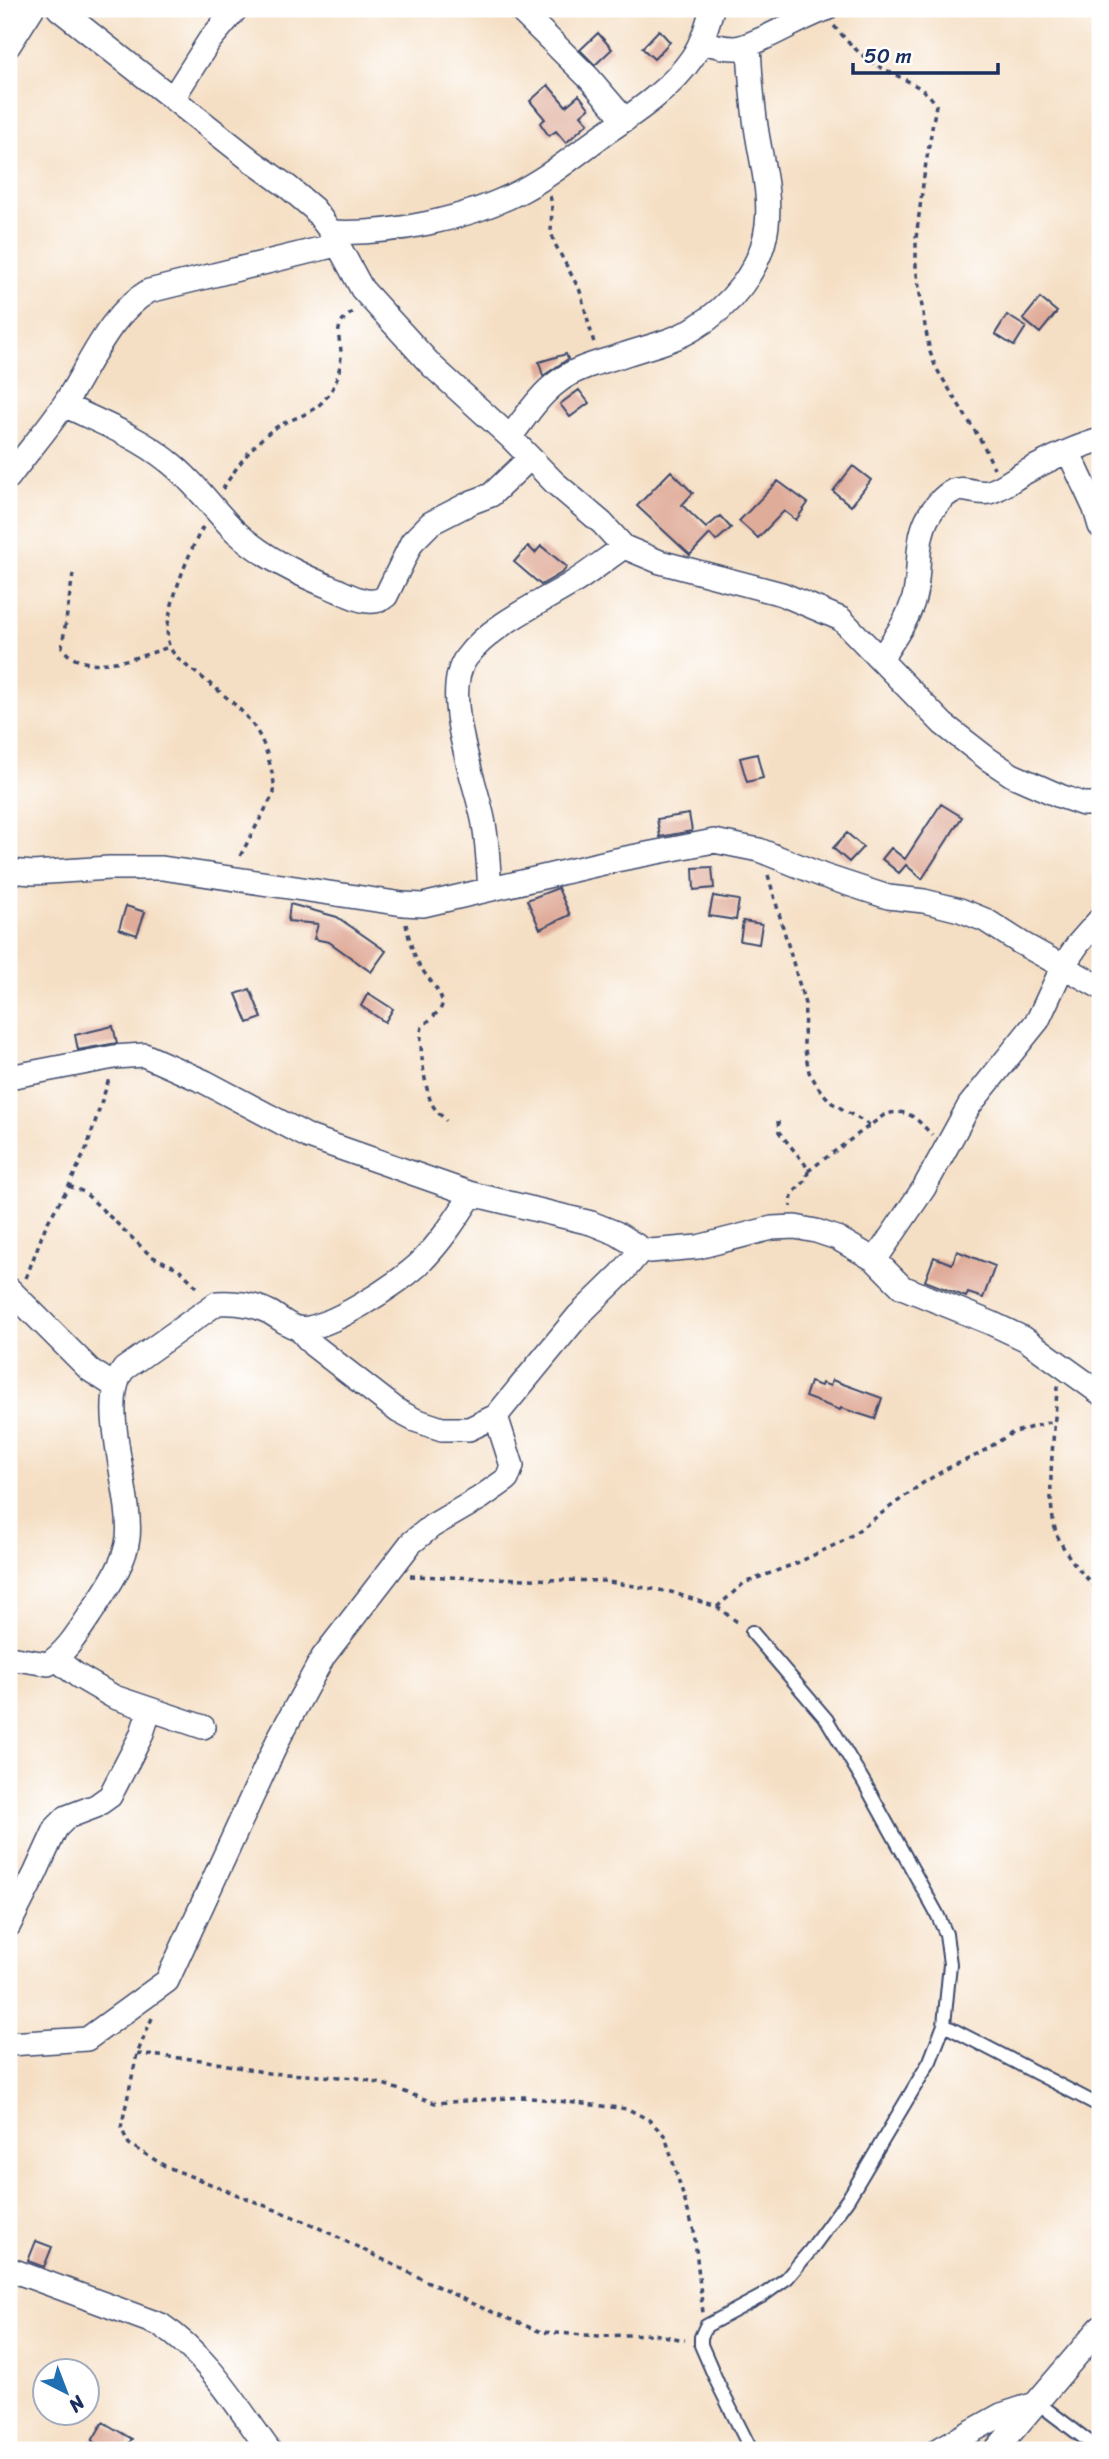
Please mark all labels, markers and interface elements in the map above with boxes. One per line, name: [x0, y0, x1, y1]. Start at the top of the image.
scale bar: [853, 32, 999, 76]
text: 50 m: [864, 37, 912, 75]
north arrow: [32, 2358, 102, 2428]
text: N: [60, 2387, 94, 2421]

